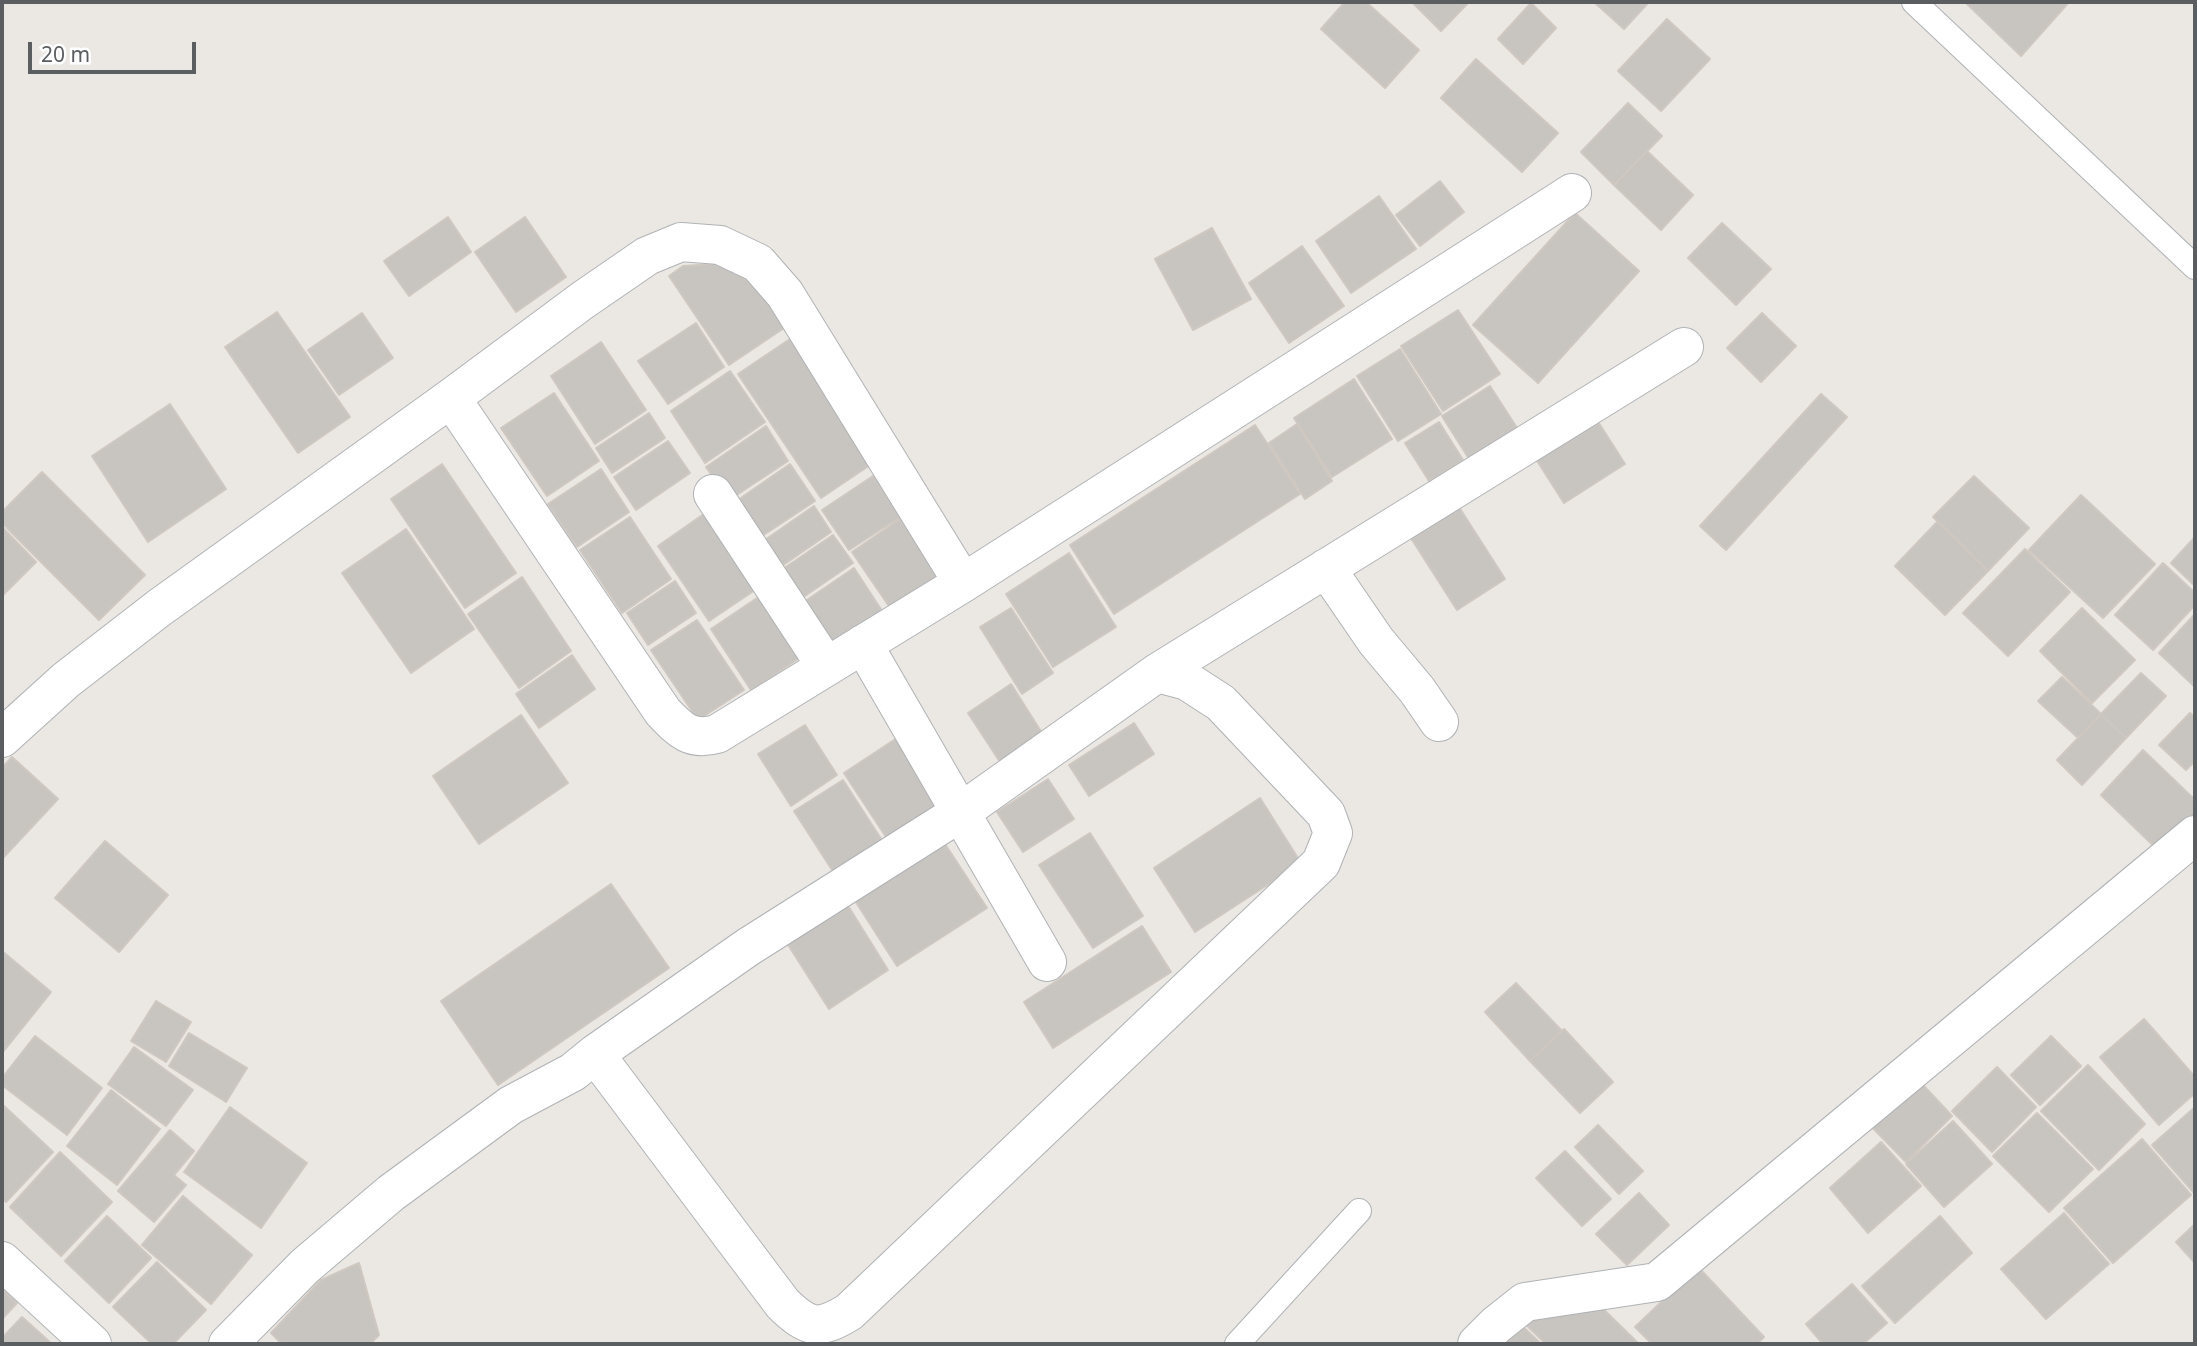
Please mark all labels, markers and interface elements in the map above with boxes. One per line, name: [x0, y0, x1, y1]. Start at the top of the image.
scale bar: [32, 28, 200, 72]
text: 20 m: [41, 40, 90, 68]

